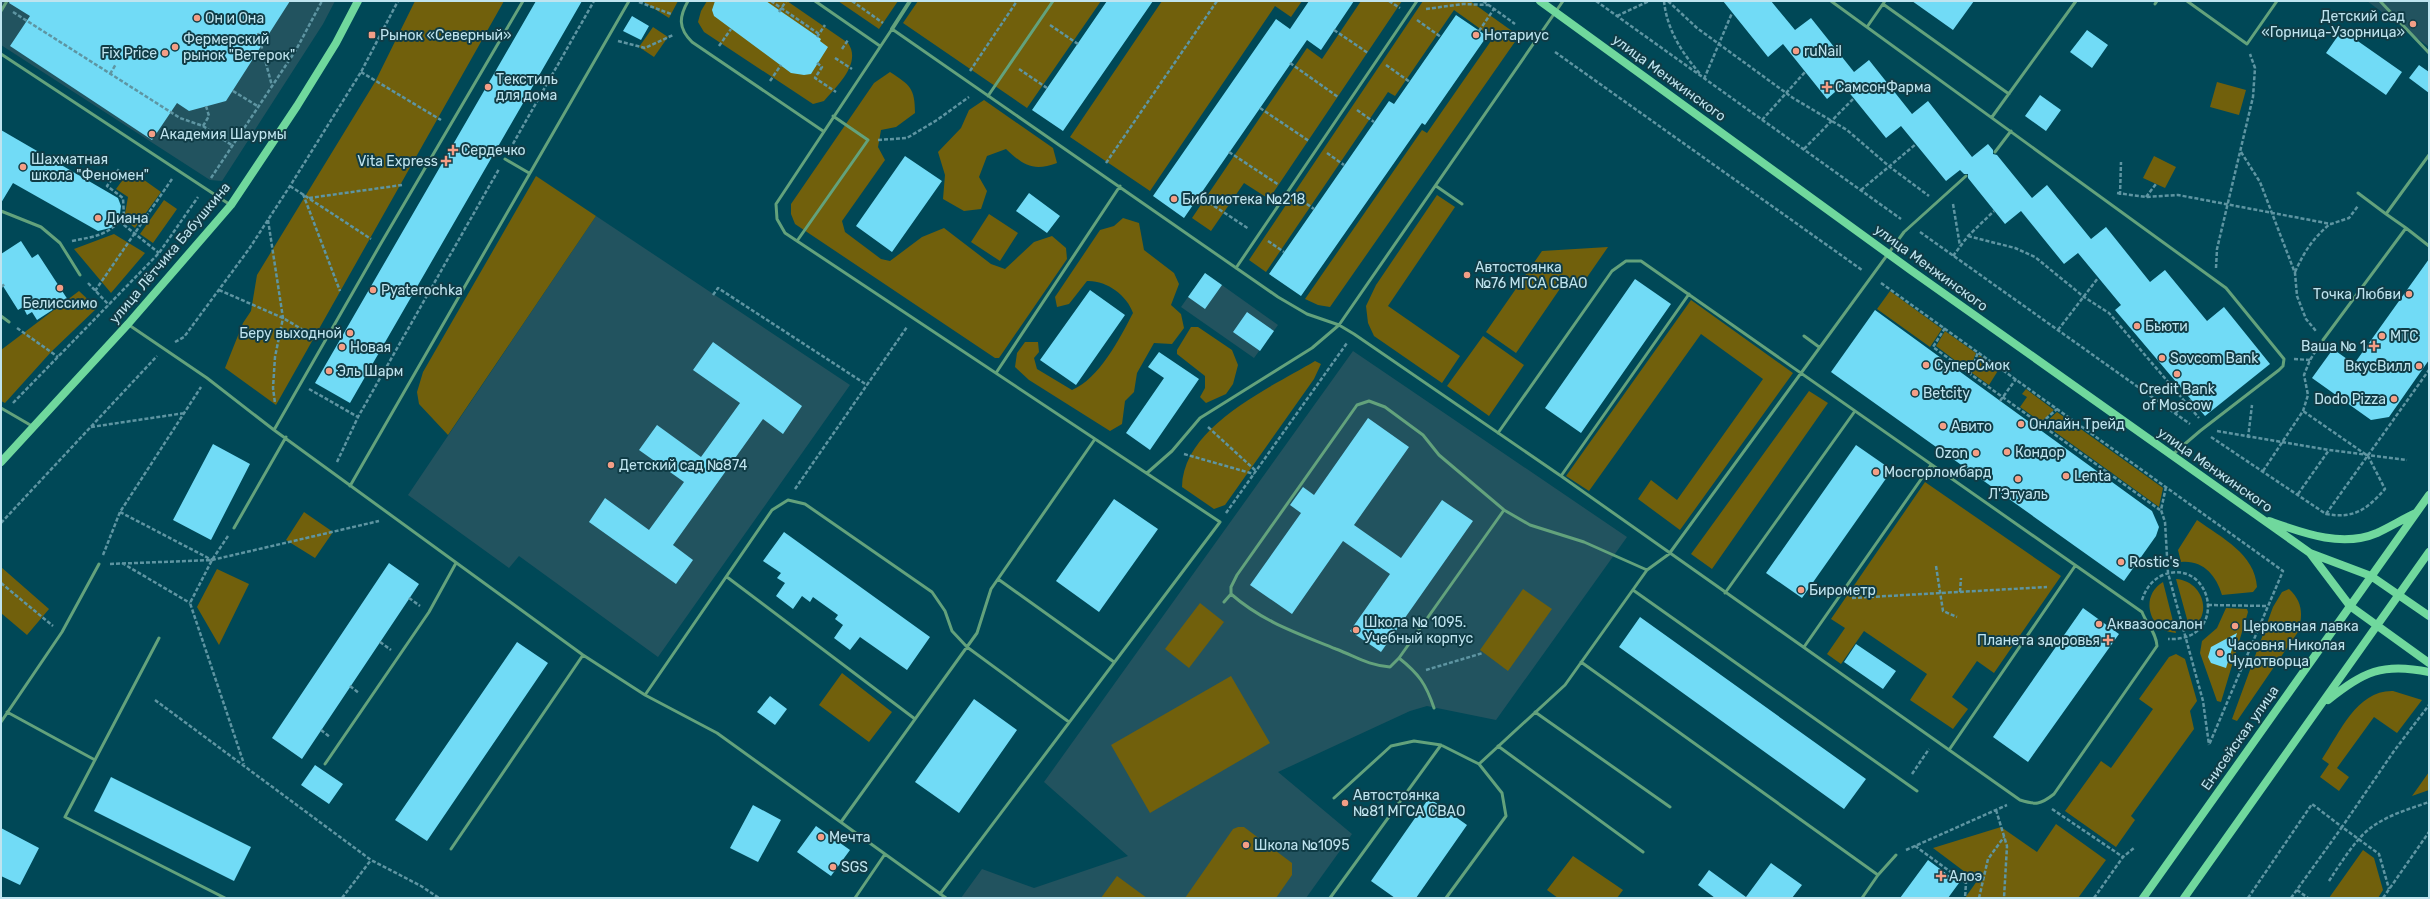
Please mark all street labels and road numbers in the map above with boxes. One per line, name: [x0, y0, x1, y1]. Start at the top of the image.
street label: улица Менжинского: [1609, 31, 1729, 125]
street label: улица Лётчика Бабушкина: [106, 179, 234, 327]
street label: улица Менжинского: [1871, 221, 1991, 315]
street label: улица Менжинского: [2154, 424, 2276, 516]
street label: Енисейская улица: [2197, 682, 2283, 794]

